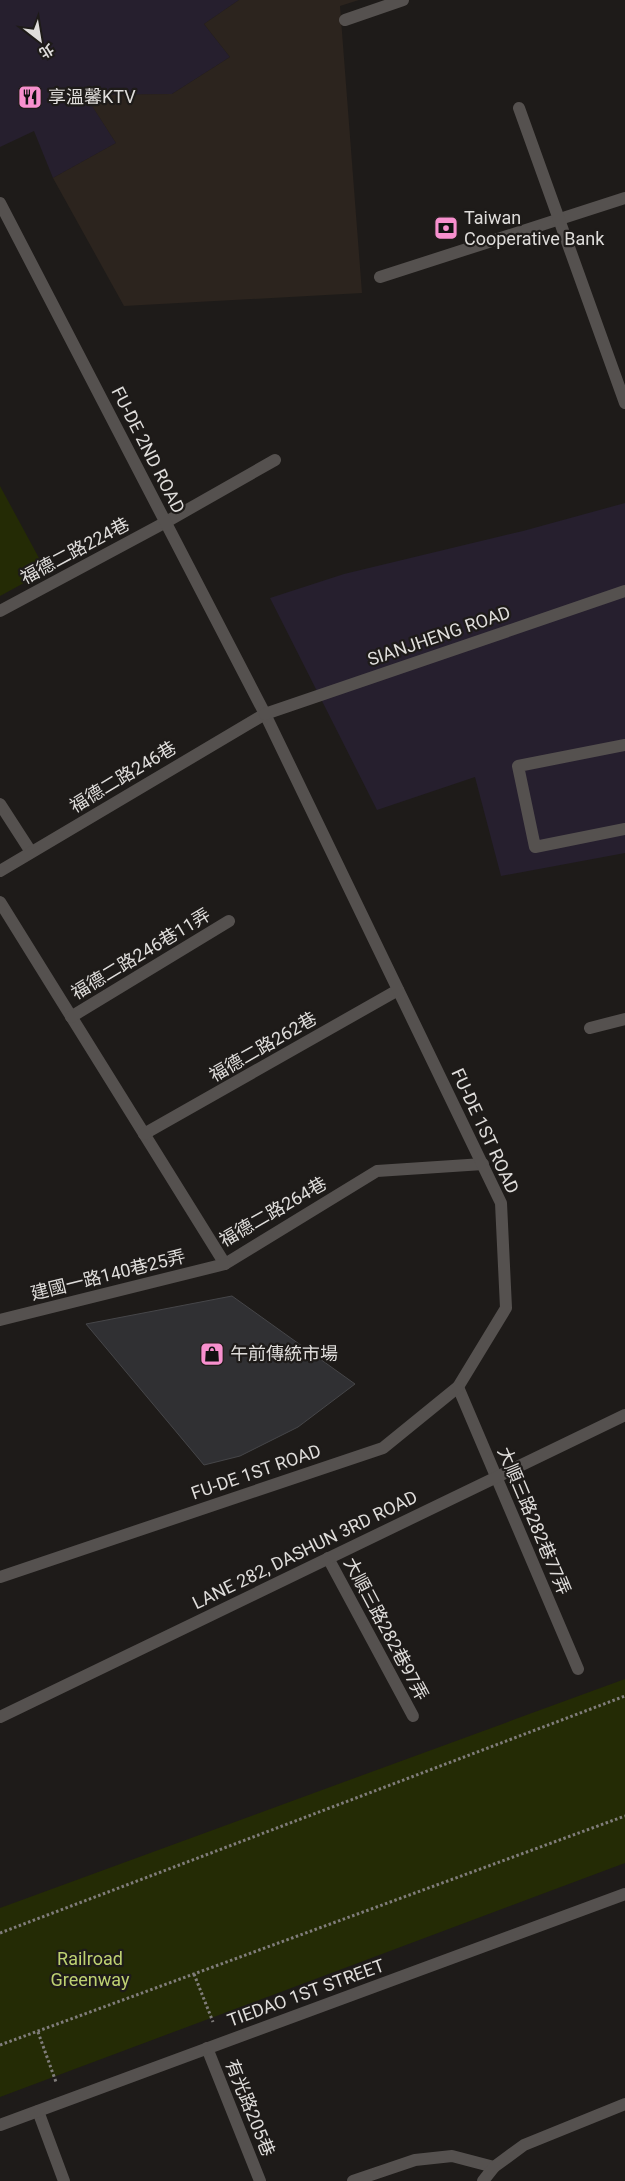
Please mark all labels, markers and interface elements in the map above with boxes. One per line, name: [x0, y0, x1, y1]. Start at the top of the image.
north arrow: [15, 15, 65, 65]
text: 北: [37, 41, 57, 62]
restaurant icon: 享溫馨KTV: [17, 84, 43, 110]
place label: 享溫馨KTV: [48, 86, 136, 107]
place label: Taiwan Cooperative Bank: [464, 207, 605, 249]
bank icon: Taiwan Cooperative Bank: [433, 215, 459, 241]
street label: FU-DE 2ND ROAD: [107, 383, 189, 517]
street label: 福德二路224巷: [17, 513, 133, 588]
street label: SIANJHENG ROAD: [365, 601, 513, 670]
street label: 福德二路246巷: [66, 737, 180, 817]
street label: 福德二路246巷11弄: [67, 904, 214, 1003]
street label: 福德二路262巷: [205, 1007, 320, 1086]
street label: FU-DE 1ST ROAD: [447, 1065, 524, 1197]
street label: 福德二路264巷: [215, 1172, 330, 1251]
street label: 建國一路140巷25弄: [28, 1245, 187, 1304]
shop icon: 午前傳統市場: [199, 1341, 225, 1367]
place label: 午前傳統市場: [230, 1343, 338, 1364]
street label: FU-DE 1ST ROAD: [188, 1440, 323, 1504]
street label: 大順三路282巷77弄: [494, 1444, 575, 1598]
street label: LANE 282, DASHUN 3RD ROAD: [189, 1486, 421, 1613]
street label: 大順三路282巷97弄: [340, 1554, 433, 1704]
park label: Railroad Greenway: [51, 1948, 130, 1990]
street label: TIEDAO 1ST STREET: [224, 1954, 387, 2031]
street label: 有光路205巷: [222, 2056, 279, 2159]

